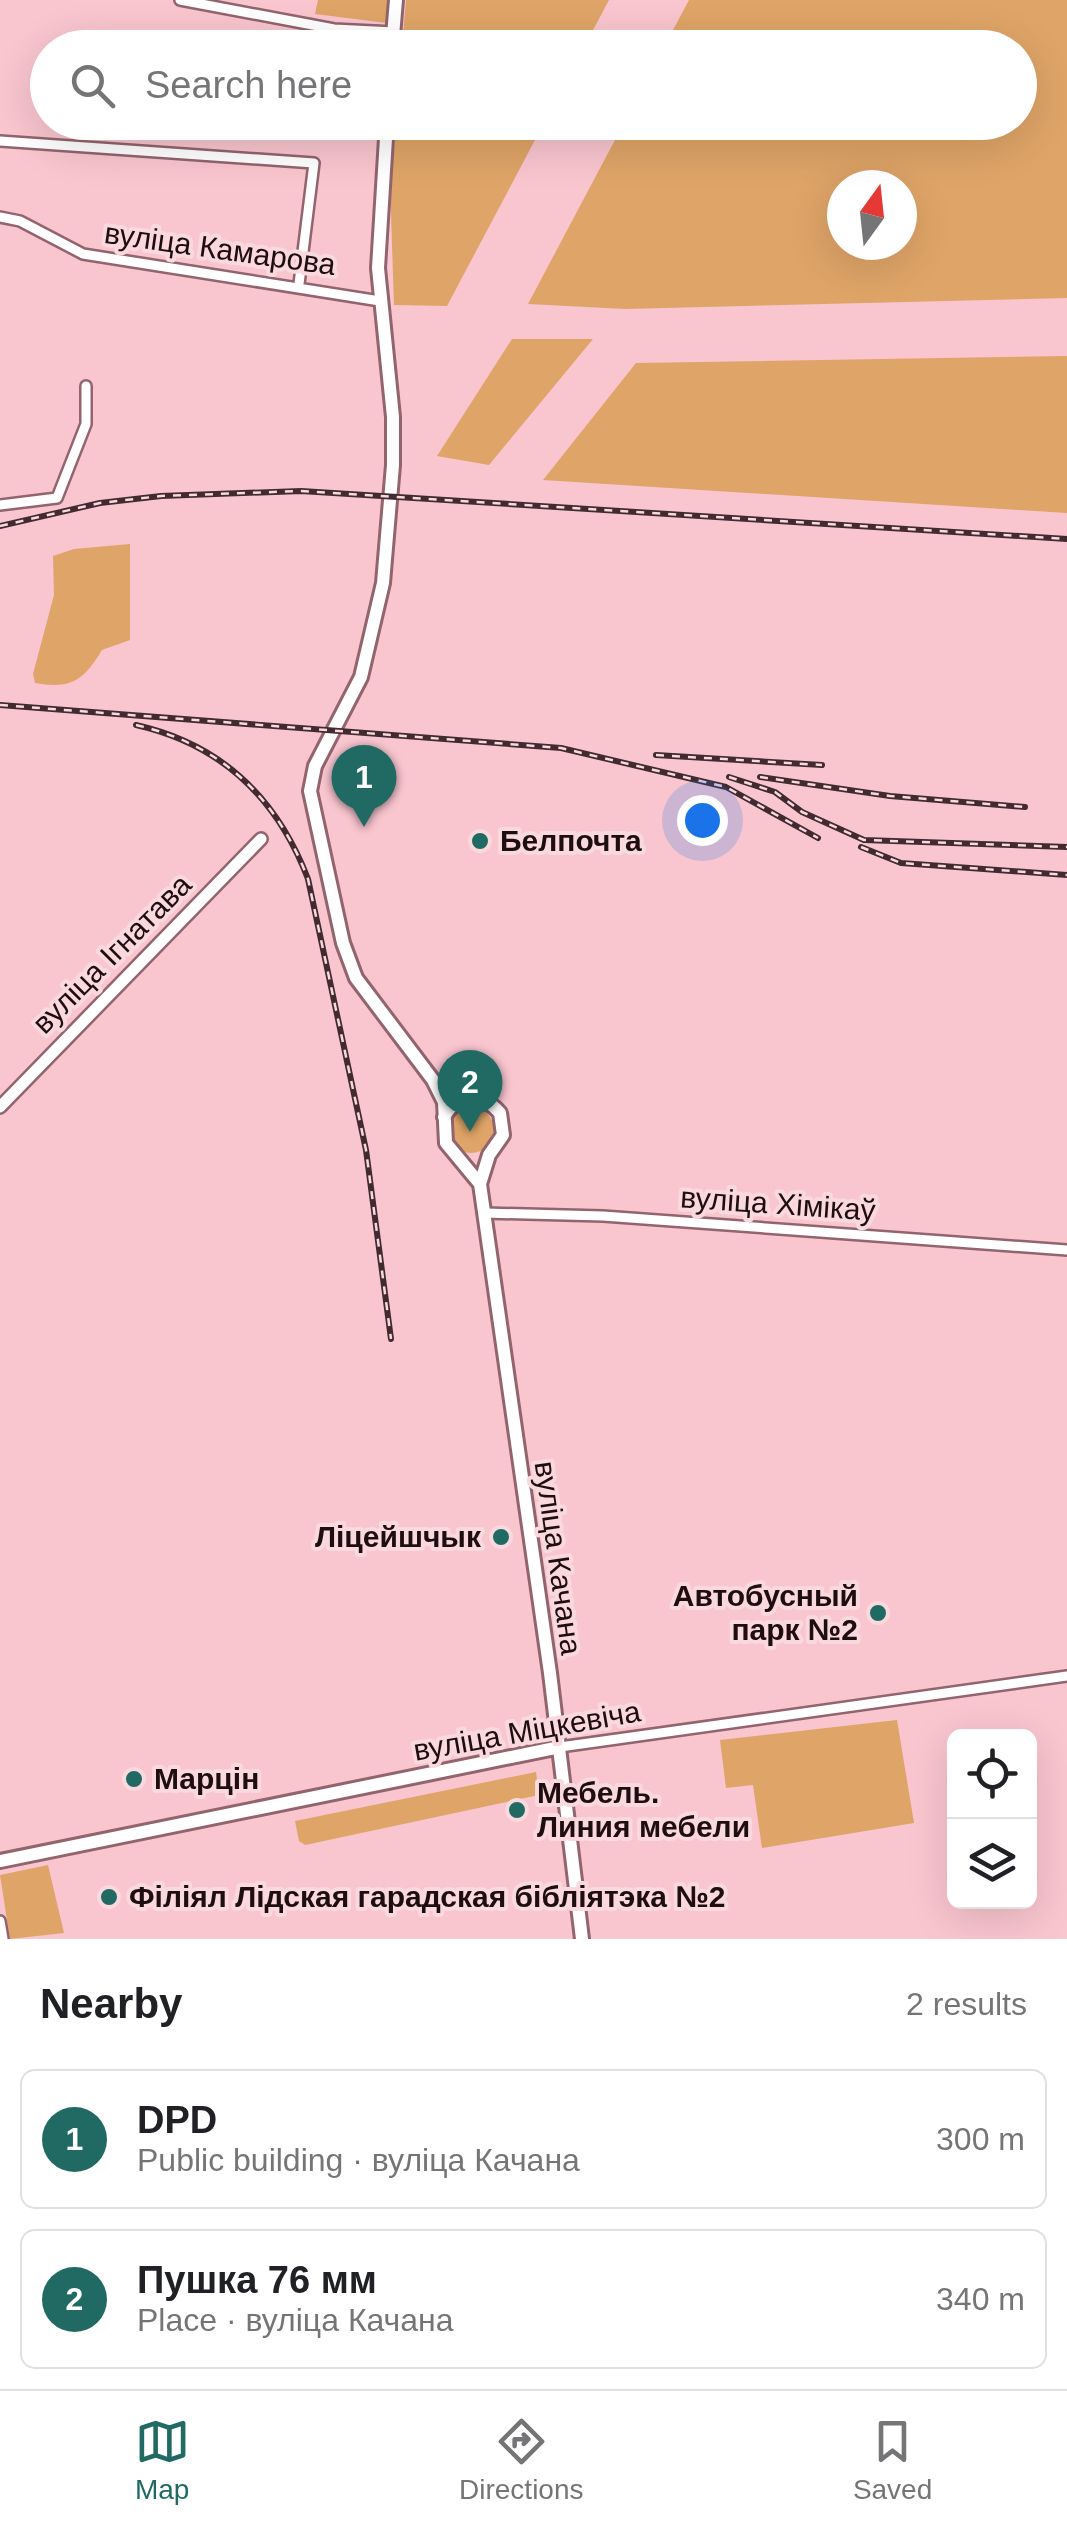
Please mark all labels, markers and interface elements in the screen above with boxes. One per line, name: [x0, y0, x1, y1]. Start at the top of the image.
search box: [30, 30, 1037, 140]
icon: search: [65, 58, 120, 113]
text: Search here: [145, 64, 352, 106]
north arrow: [827, 170, 917, 260]
street label: вуліца Камарова: [102, 216, 338, 281]
pin: 1: [332, 744, 396, 827]
your location: [677, 795, 728, 846]
place label: Белпочта: [500, 824, 642, 857]
marker: Белпочта: [469, 830, 491, 852]
street label: вуліца Ігнатава: [26, 867, 198, 1040]
pin: 2: [438, 1050, 502, 1132]
street label: вуліца Хімікаў: [679, 1180, 877, 1227]
street label: вуліца Качана: [529, 1459, 588, 1657]
place label: Ліцейшчык: [315, 1520, 482, 1553]
marker: Ліцейшчык: [490, 1526, 512, 1548]
place label: Автобусный парк №2: [673, 1579, 858, 1646]
marker: Автобусный парк №2: [867, 1602, 889, 1624]
street label: вуліца Міцкевіча: [411, 1694, 643, 1767]
map controls: [947, 1729, 1037, 1909]
button: locate: [947, 1729, 1037, 1819]
place label: Марцін: [154, 1762, 259, 1795]
marker: Марцін: [123, 1768, 145, 1790]
place label: Мебель. Линия мебели: [537, 1776, 750, 1843]
marker: Мебель. Линия мебели: [506, 1799, 528, 1821]
button: layers: [947, 1819, 1037, 1909]
place label: Філіял Лідская гарадская бібліятэка №2: [129, 1880, 726, 1913]
marker: Філіял Лідская гарадская бібліятэка №2: [98, 1886, 120, 1908]
text: Nearby: [40, 1980, 182, 2027]
text: 2 results: [906, 1986, 1027, 2022]
text: DPD: [137, 2099, 217, 2141]
text: 1: [66, 2121, 83, 2157]
text: 300 m: [936, 2121, 1025, 2157]
text: Public building · вуліца Качана: [137, 2142, 580, 2178]
text: Пушка 76 мм: [137, 2259, 377, 2301]
text: 2: [66, 2281, 83, 2317]
text: 340 m: [936, 2281, 1025, 2317]
text: Place · вуліца Качана: [137, 2302, 454, 2338]
tab: Map: [135, 2414, 190, 2506]
tab: Directions: [459, 2414, 584, 2506]
tab: Saved: [853, 2414, 932, 2506]

